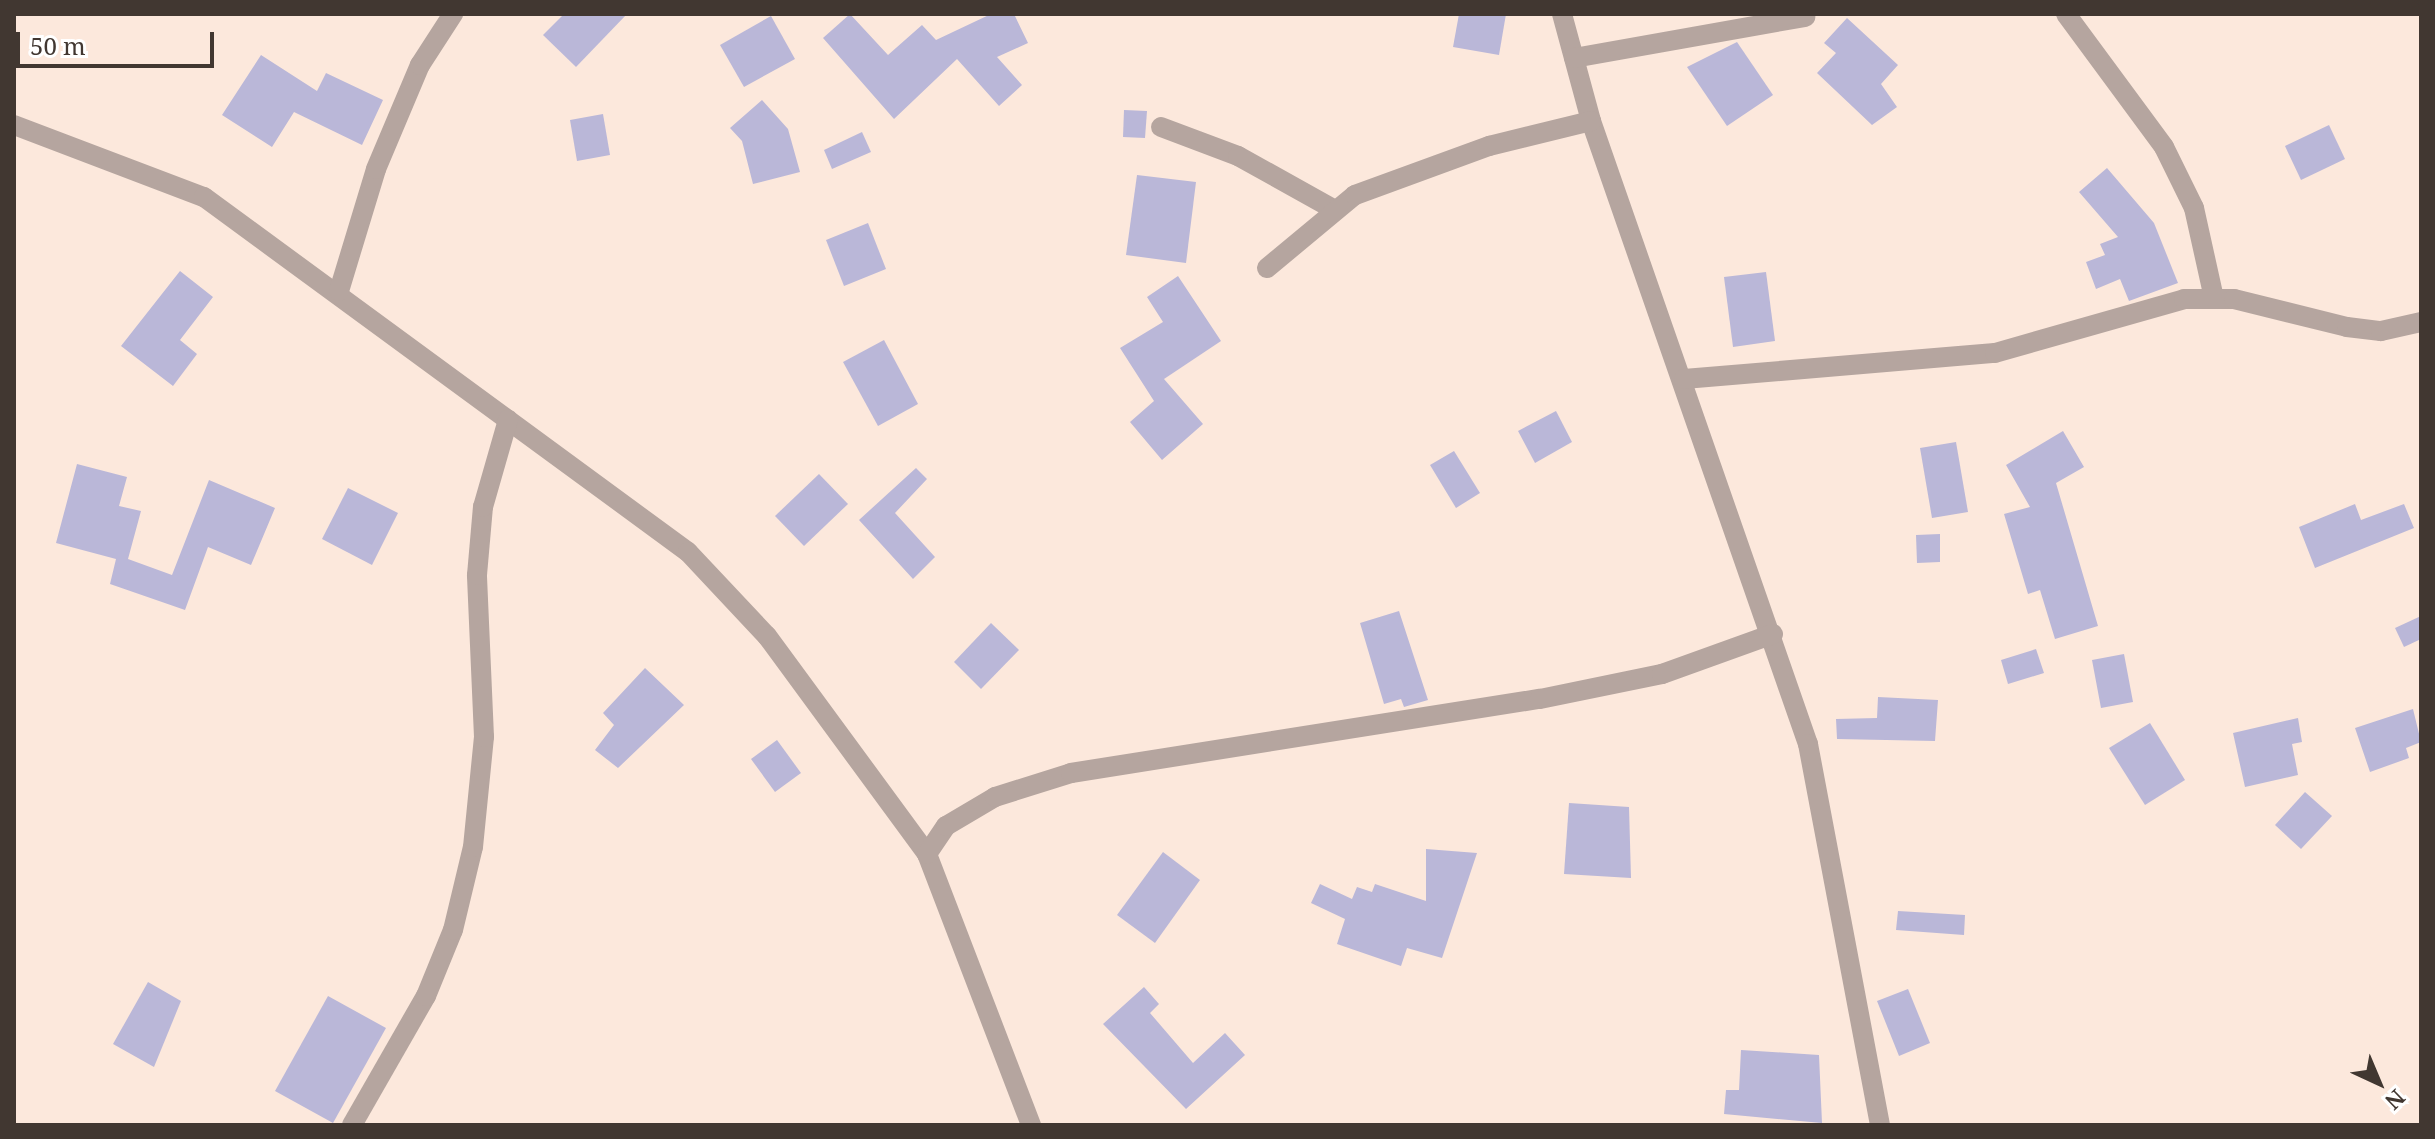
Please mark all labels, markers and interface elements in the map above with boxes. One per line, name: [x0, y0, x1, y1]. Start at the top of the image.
scale bar: [20, 16, 218, 66]
text: 50 m: [30, 29, 86, 62]
north arrow: [2339, 1043, 2419, 1123]
text: N: [2379, 1083, 2412, 1117]

